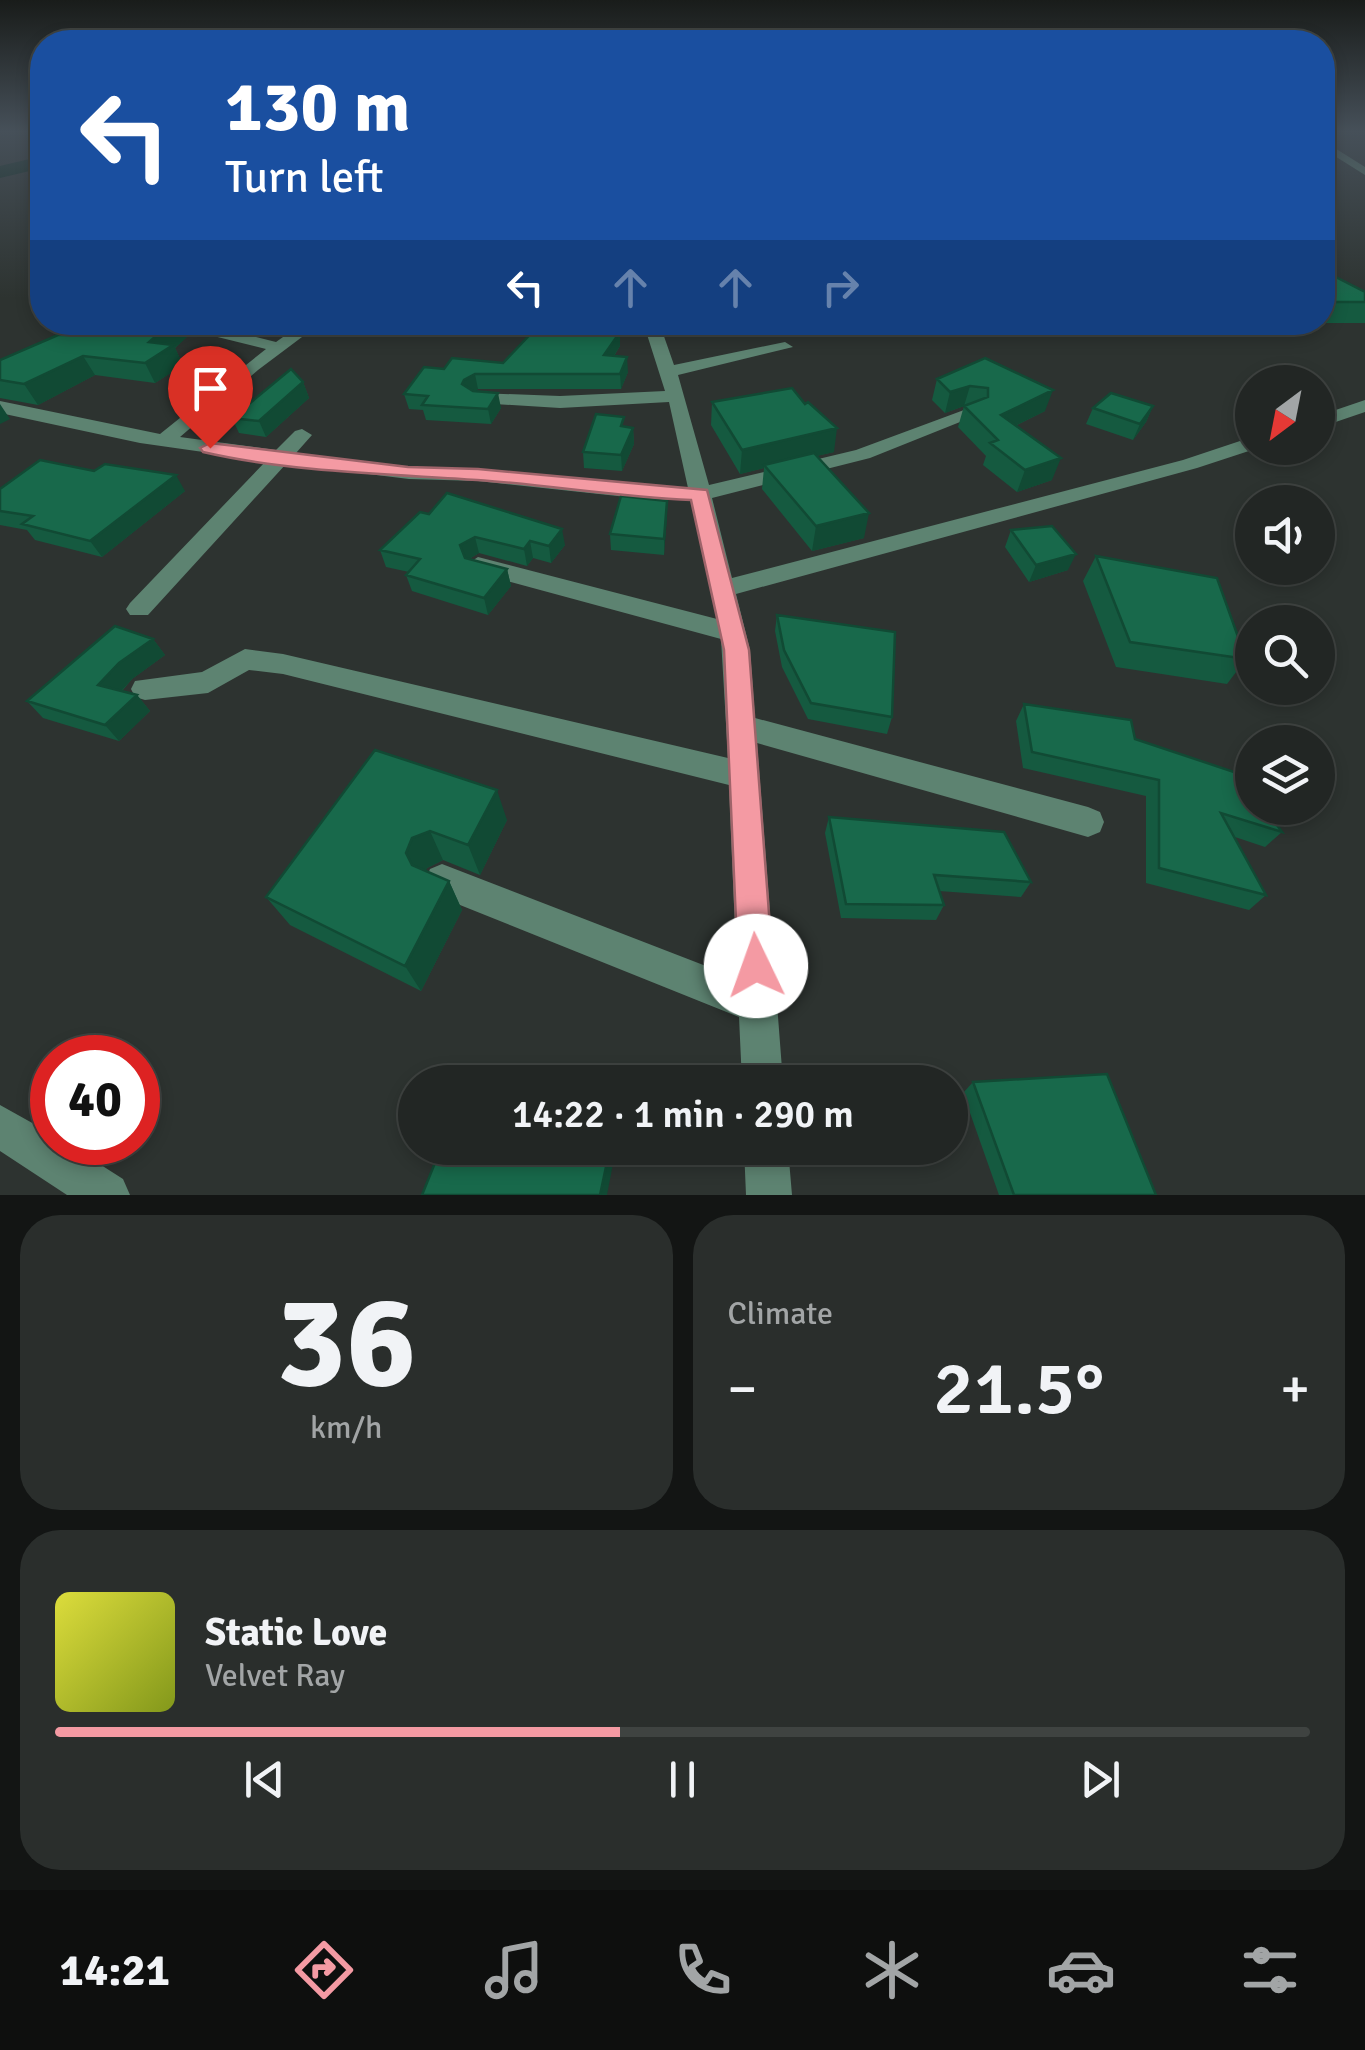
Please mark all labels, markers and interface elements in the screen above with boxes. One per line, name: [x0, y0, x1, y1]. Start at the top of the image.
text: 130 m: [225, 64, 410, 150]
icon: left: [60, 70, 190, 200]
text: Turn left: [225, 150, 384, 205]
icon: left: [498, 260, 553, 315]
icon: ahead: [603, 260, 658, 315]
icon: ahead: [708, 260, 763, 315]
icon: right: [813, 260, 868, 315]
pin: [168, 346, 253, 449]
icon: arrive: [183, 361, 238, 416]
north arrow: [1235, 365, 1335, 465]
map controls: [1235, 365, 1335, 825]
button: sound: [1235, 485, 1335, 585]
button: search: [1235, 605, 1335, 705]
button: layers: [1235, 725, 1335, 825]
position arrow: [704, 914, 808, 1018]
speed limit sign: 40: [30, 1035, 160, 1165]
text: 14:22 · 1 min · 290 m: [512, 1091, 854, 1138]
text: 36: [276, 1263, 416, 1423]
text: Climate: [728, 1294, 833, 1333]
text: 21.5°: [933, 1342, 1104, 1435]
text: −: [728, 1355, 757, 1423]
text: +: [1280, 1355, 1310, 1423]
text: km/h: [310, 1408, 382, 1447]
text: Static Love: [205, 1609, 387, 1656]
text: Velvet Ray: [205, 1656, 345, 1695]
icon: previous: [237, 1752, 292, 1807]
icon: pause: [655, 1752, 710, 1807]
icon: next: [1073, 1752, 1128, 1807]
icon: directions: [289, 1935, 359, 2005]
icon: music: [479, 1935, 549, 2005]
icon: phone: [668, 1935, 738, 2005]
icon: climate: [857, 1935, 927, 2005]
icon: car: [1046, 1935, 1116, 2005]
icon: filters: [1235, 1935, 1305, 2005]
text: 14:21: [60, 1943, 170, 1998]

